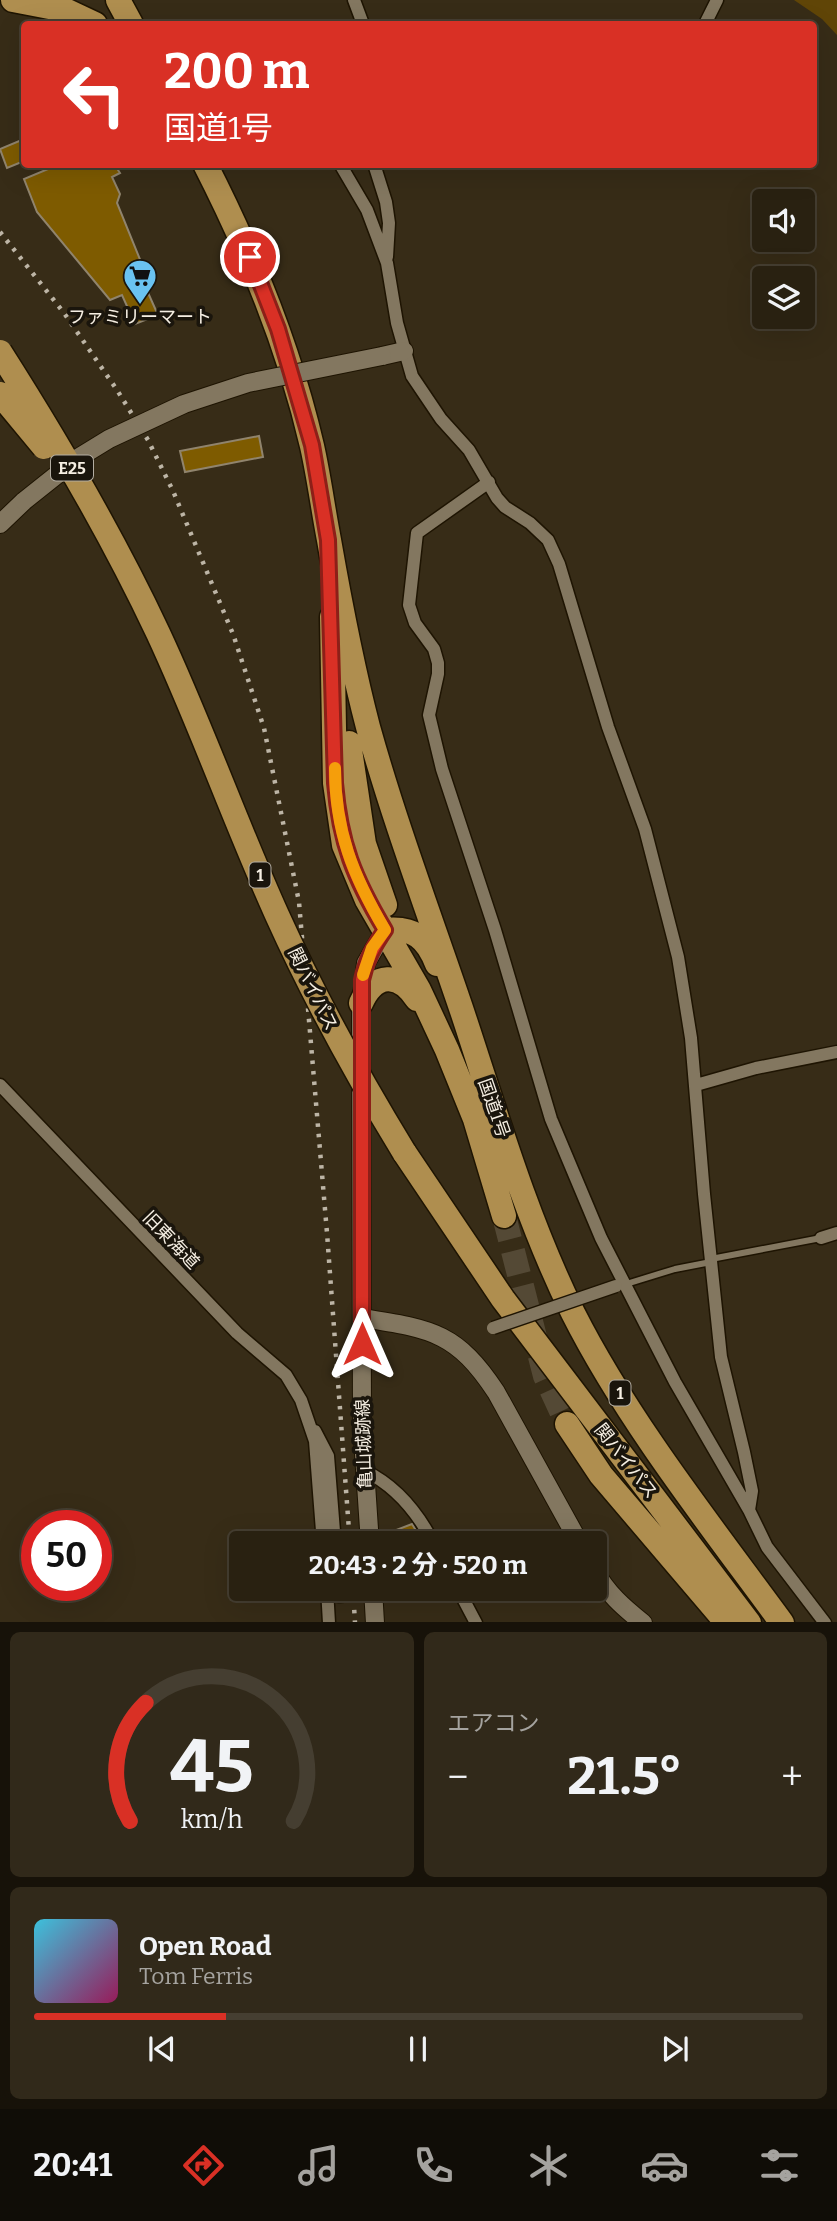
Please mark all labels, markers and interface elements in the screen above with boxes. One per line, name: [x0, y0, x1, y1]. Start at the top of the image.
text: 200 m: [164, 42, 309, 101]
icon: left: [49, 49, 140, 140]
text: 国道1号: [164, 109, 273, 147]
map controls: [752, 189, 815, 329]
button: sound: [752, 189, 815, 252]
pin: [220, 227, 280, 287]
icon: arrive: [231, 238, 269, 276]
supermarket icon: ファミリーマート: [121, 257, 159, 306]
button: layers: [752, 266, 815, 329]
place label: ファミリーマート: [68, 306, 212, 328]
road number: E25: [51, 456, 93, 481]
road number: 1: [250, 862, 270, 888]
street label: 関バイパス: [283, 944, 343, 1034]
street label: 国道1号: [474, 1075, 514, 1141]
street label: 旧東海道: [138, 1206, 204, 1274]
position arrow: [325, 1307, 399, 1381]
road number: 1: [610, 1380, 630, 1406]
street label: 亀山城跡線: [351, 1399, 377, 1489]
street label: 関バイパス: [590, 1419, 662, 1503]
speed limit sign: 50: [21, 1510, 112, 1601]
text: 20:43 · 2 分 · 520 m: [309, 1550, 527, 1581]
text: エアコン: [448, 1709, 540, 1737]
text: 45: [170, 1723, 254, 1810]
text: 21.5°: [567, 1745, 682, 1808]
text: −: [448, 1754, 468, 1800]
text: +: [781, 1754, 803, 1800]
text: km/h: [181, 1804, 243, 1834]
text: Open Road: [139, 1931, 271, 1962]
text: Tom Ferris: [139, 1962, 253, 1990]
icon: previous: [143, 2030, 181, 2068]
icon: pause: [399, 2030, 437, 2068]
icon: next: [656, 2030, 694, 2068]
icon: directions: [179, 2141, 228, 2190]
icon: music: [294, 2141, 343, 2190]
icon: phone: [409, 2141, 458, 2190]
icon: climate: [524, 2141, 573, 2190]
icon: car: [640, 2141, 689, 2190]
icon: filters: [755, 2141, 804, 2190]
text: 20:41: [33, 2146, 112, 2184]

